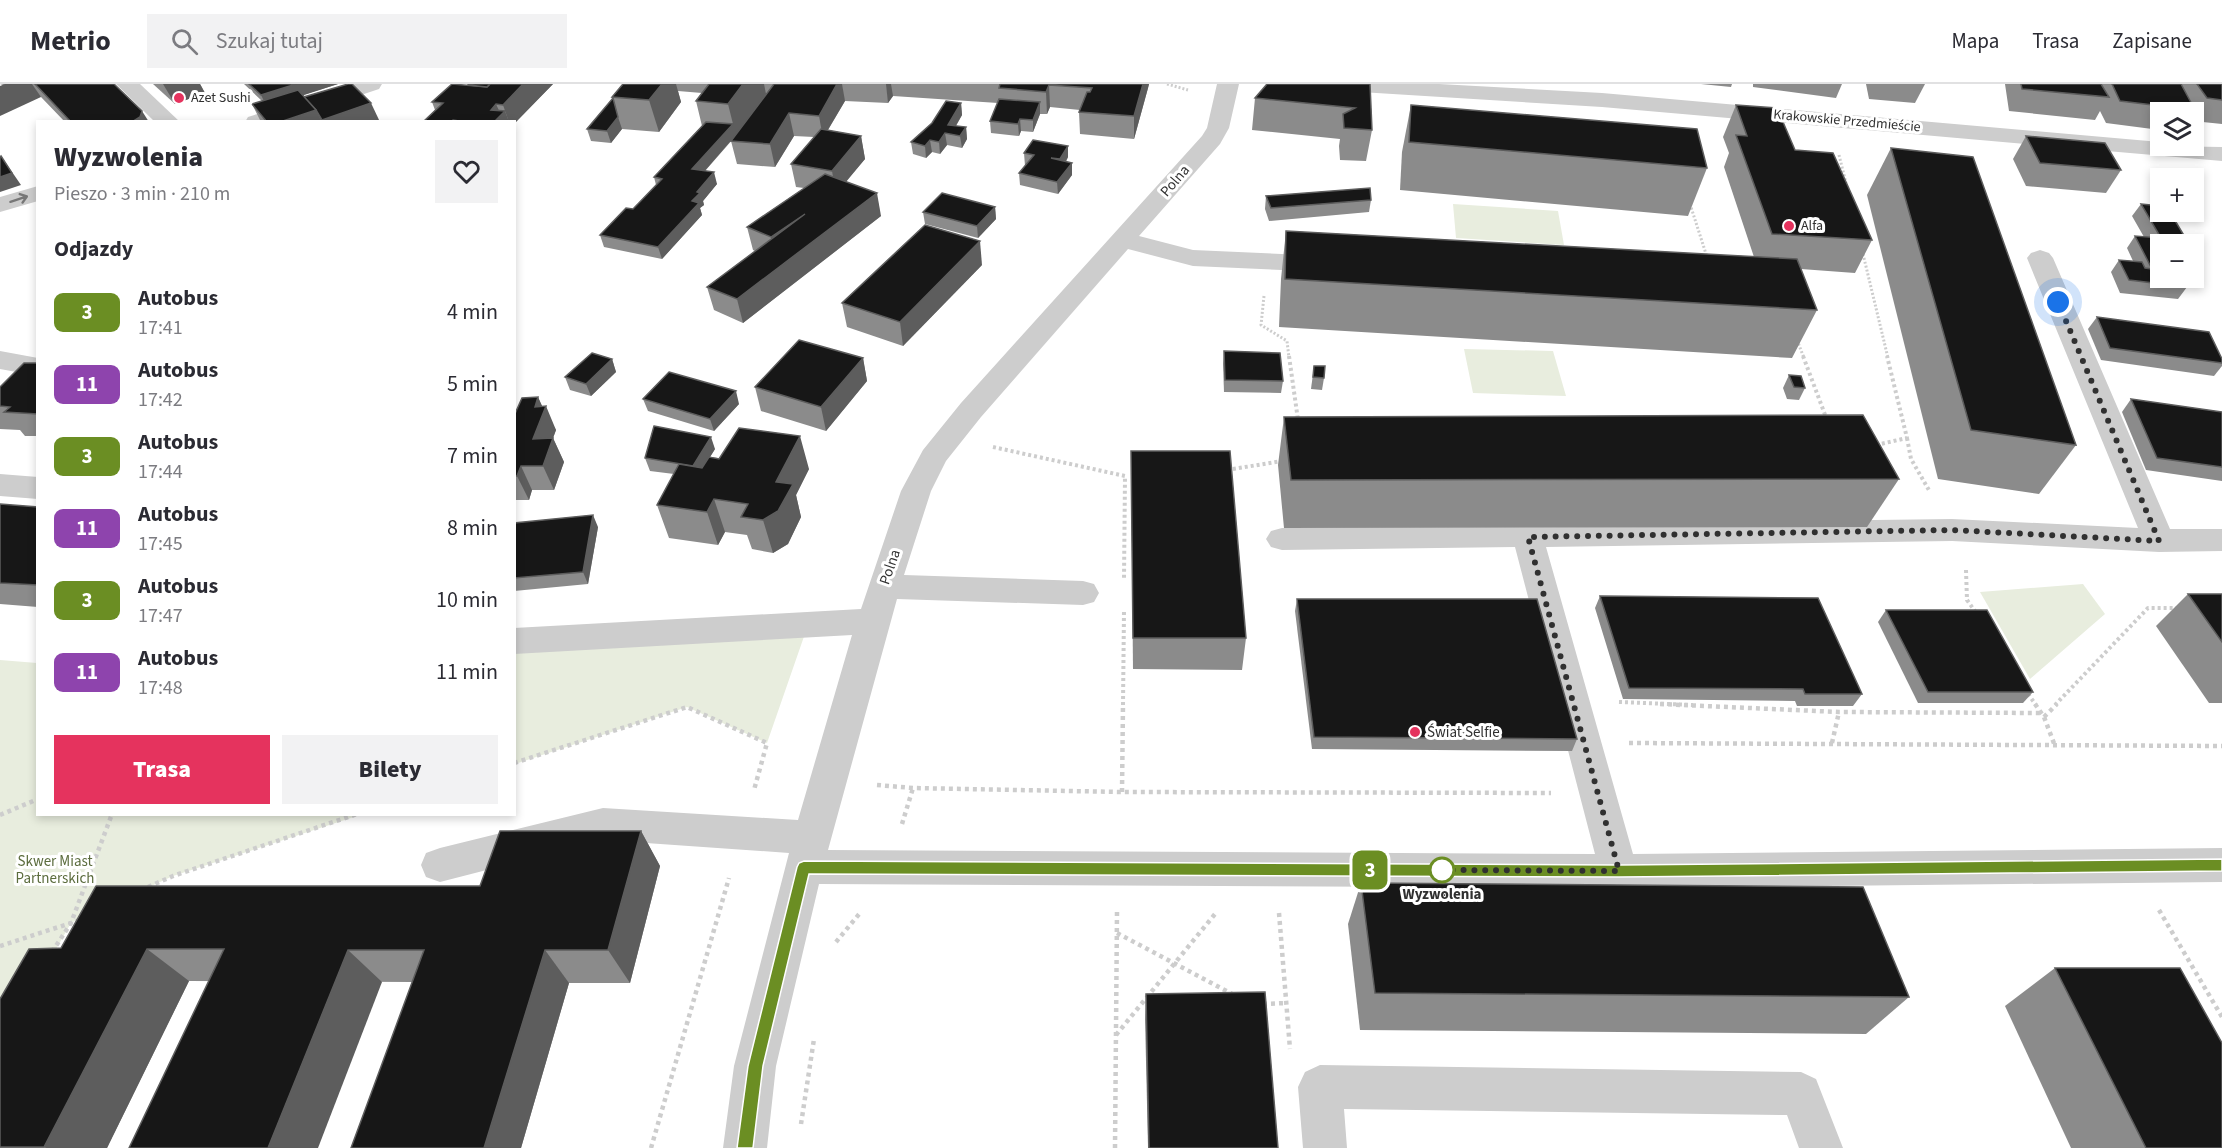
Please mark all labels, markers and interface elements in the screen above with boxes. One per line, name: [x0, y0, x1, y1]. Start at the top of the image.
search box: [147, 14, 567, 68]
text: Metrio: [30, 21, 111, 61]
icon: search: [168, 25, 201, 58]
text: Szukaj tutaj: [216, 25, 323, 57]
text: Mapa: [1951, 26, 1999, 56]
text: Trasa: [2032, 26, 2079, 56]
text: Zapisane: [2112, 26, 2192, 56]
place label: Azet Sushi: [191, 88, 251, 108]
marker: Azet Sushi: [172, 91, 186, 105]
map controls: [2150, 102, 2204, 288]
button: layers: [2150, 102, 2204, 156]
street label: Krakowskie Przedmieście: [1772, 105, 1922, 137]
text: Wyzwolenia: [54, 137, 203, 177]
button: heart: [435, 140, 498, 203]
street label: Polna: [1155, 161, 1195, 201]
button: +: [2150, 168, 2204, 222]
text: Pieszo · 3 min · 210 m: [54, 180, 230, 208]
one-way arrow: [9, 193, 28, 204]
place label: Alfa: [1801, 216, 1823, 236]
marker: Alfa: [1782, 219, 1796, 233]
text: Odjazdy: [54, 233, 133, 265]
button: −: [2150, 234, 2204, 288]
text: Autobus: [138, 282, 218, 314]
your location: [2043, 287, 2073, 317]
text: 4 min: [447, 296, 498, 328]
text: 3: [81, 297, 93, 327]
text: 17:41: [138, 314, 183, 342]
text: Autobus: [138, 354, 218, 386]
text: 5 min: [447, 368, 498, 400]
text: 11: [76, 369, 98, 399]
text: 17:42: [138, 386, 183, 414]
text: Autobus: [138, 426, 218, 458]
text: 7 min: [447, 440, 498, 472]
text: 3: [81, 441, 93, 471]
text: 17:44: [138, 458, 183, 486]
text: Autobus: [138, 498, 218, 530]
text: 8 min: [447, 512, 498, 544]
text: 11: [76, 513, 98, 543]
text: 17:45: [138, 530, 183, 558]
street label: Polna: [874, 547, 906, 587]
text: Autobus: [138, 570, 218, 602]
text: 10 min: [436, 584, 498, 616]
text: 3: [81, 585, 93, 615]
text: 17:47: [138, 602, 183, 630]
text: Autobus: [138, 642, 218, 674]
text: 11 min: [436, 656, 498, 688]
text: 11: [76, 657, 98, 687]
text: 17:48: [138, 674, 183, 702]
place label: Świat Selfie: [1427, 722, 1500, 743]
marker: Świat Selfie: [1408, 725, 1422, 739]
button: Trasa: [54, 735, 270, 804]
button: Bilety: [282, 735, 498, 804]
line badge: 3: [1350, 850, 1390, 890]
park label: Skwer Miast Partnerskich: [16, 851, 94, 889]
text: 3: [1364, 855, 1376, 885]
marker: Wyzwolenia: [1429, 857, 1455, 883]
place label: Wyzwolenia: [1402, 884, 1482, 905]

